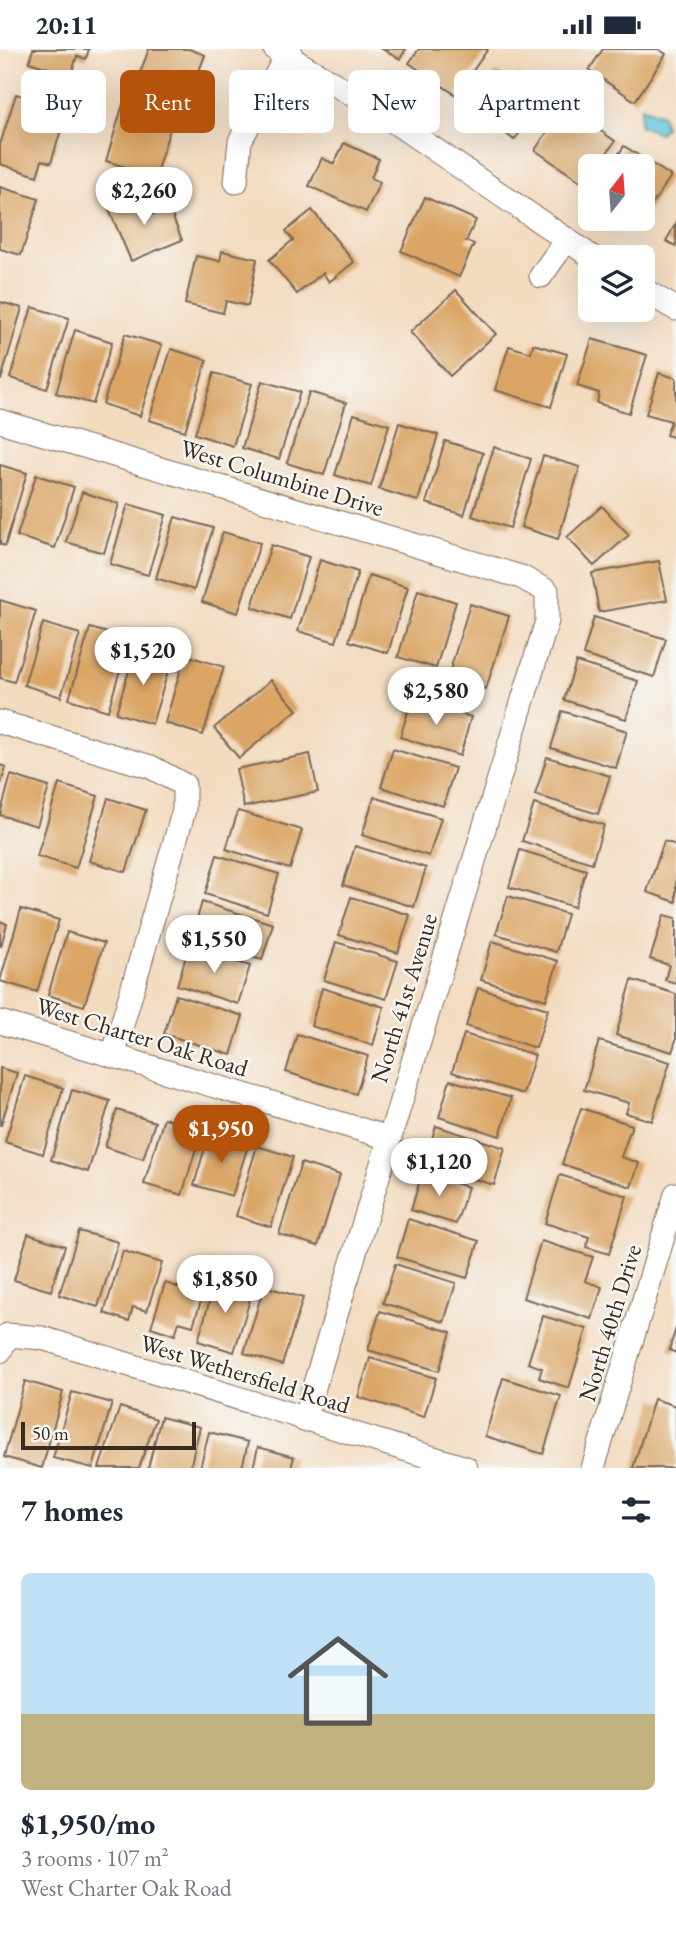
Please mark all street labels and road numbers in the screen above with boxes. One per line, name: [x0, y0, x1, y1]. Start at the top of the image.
street label: West Columbine Drive: [177, 432, 388, 523]
street label: North 41st Avenue: [363, 909, 444, 1086]
street label: West Charter Oak Road: [32, 990, 253, 1084]
street label: North 40th Drive: [571, 1241, 648, 1405]
street label: West Wethersfield Road: [137, 1327, 355, 1420]

